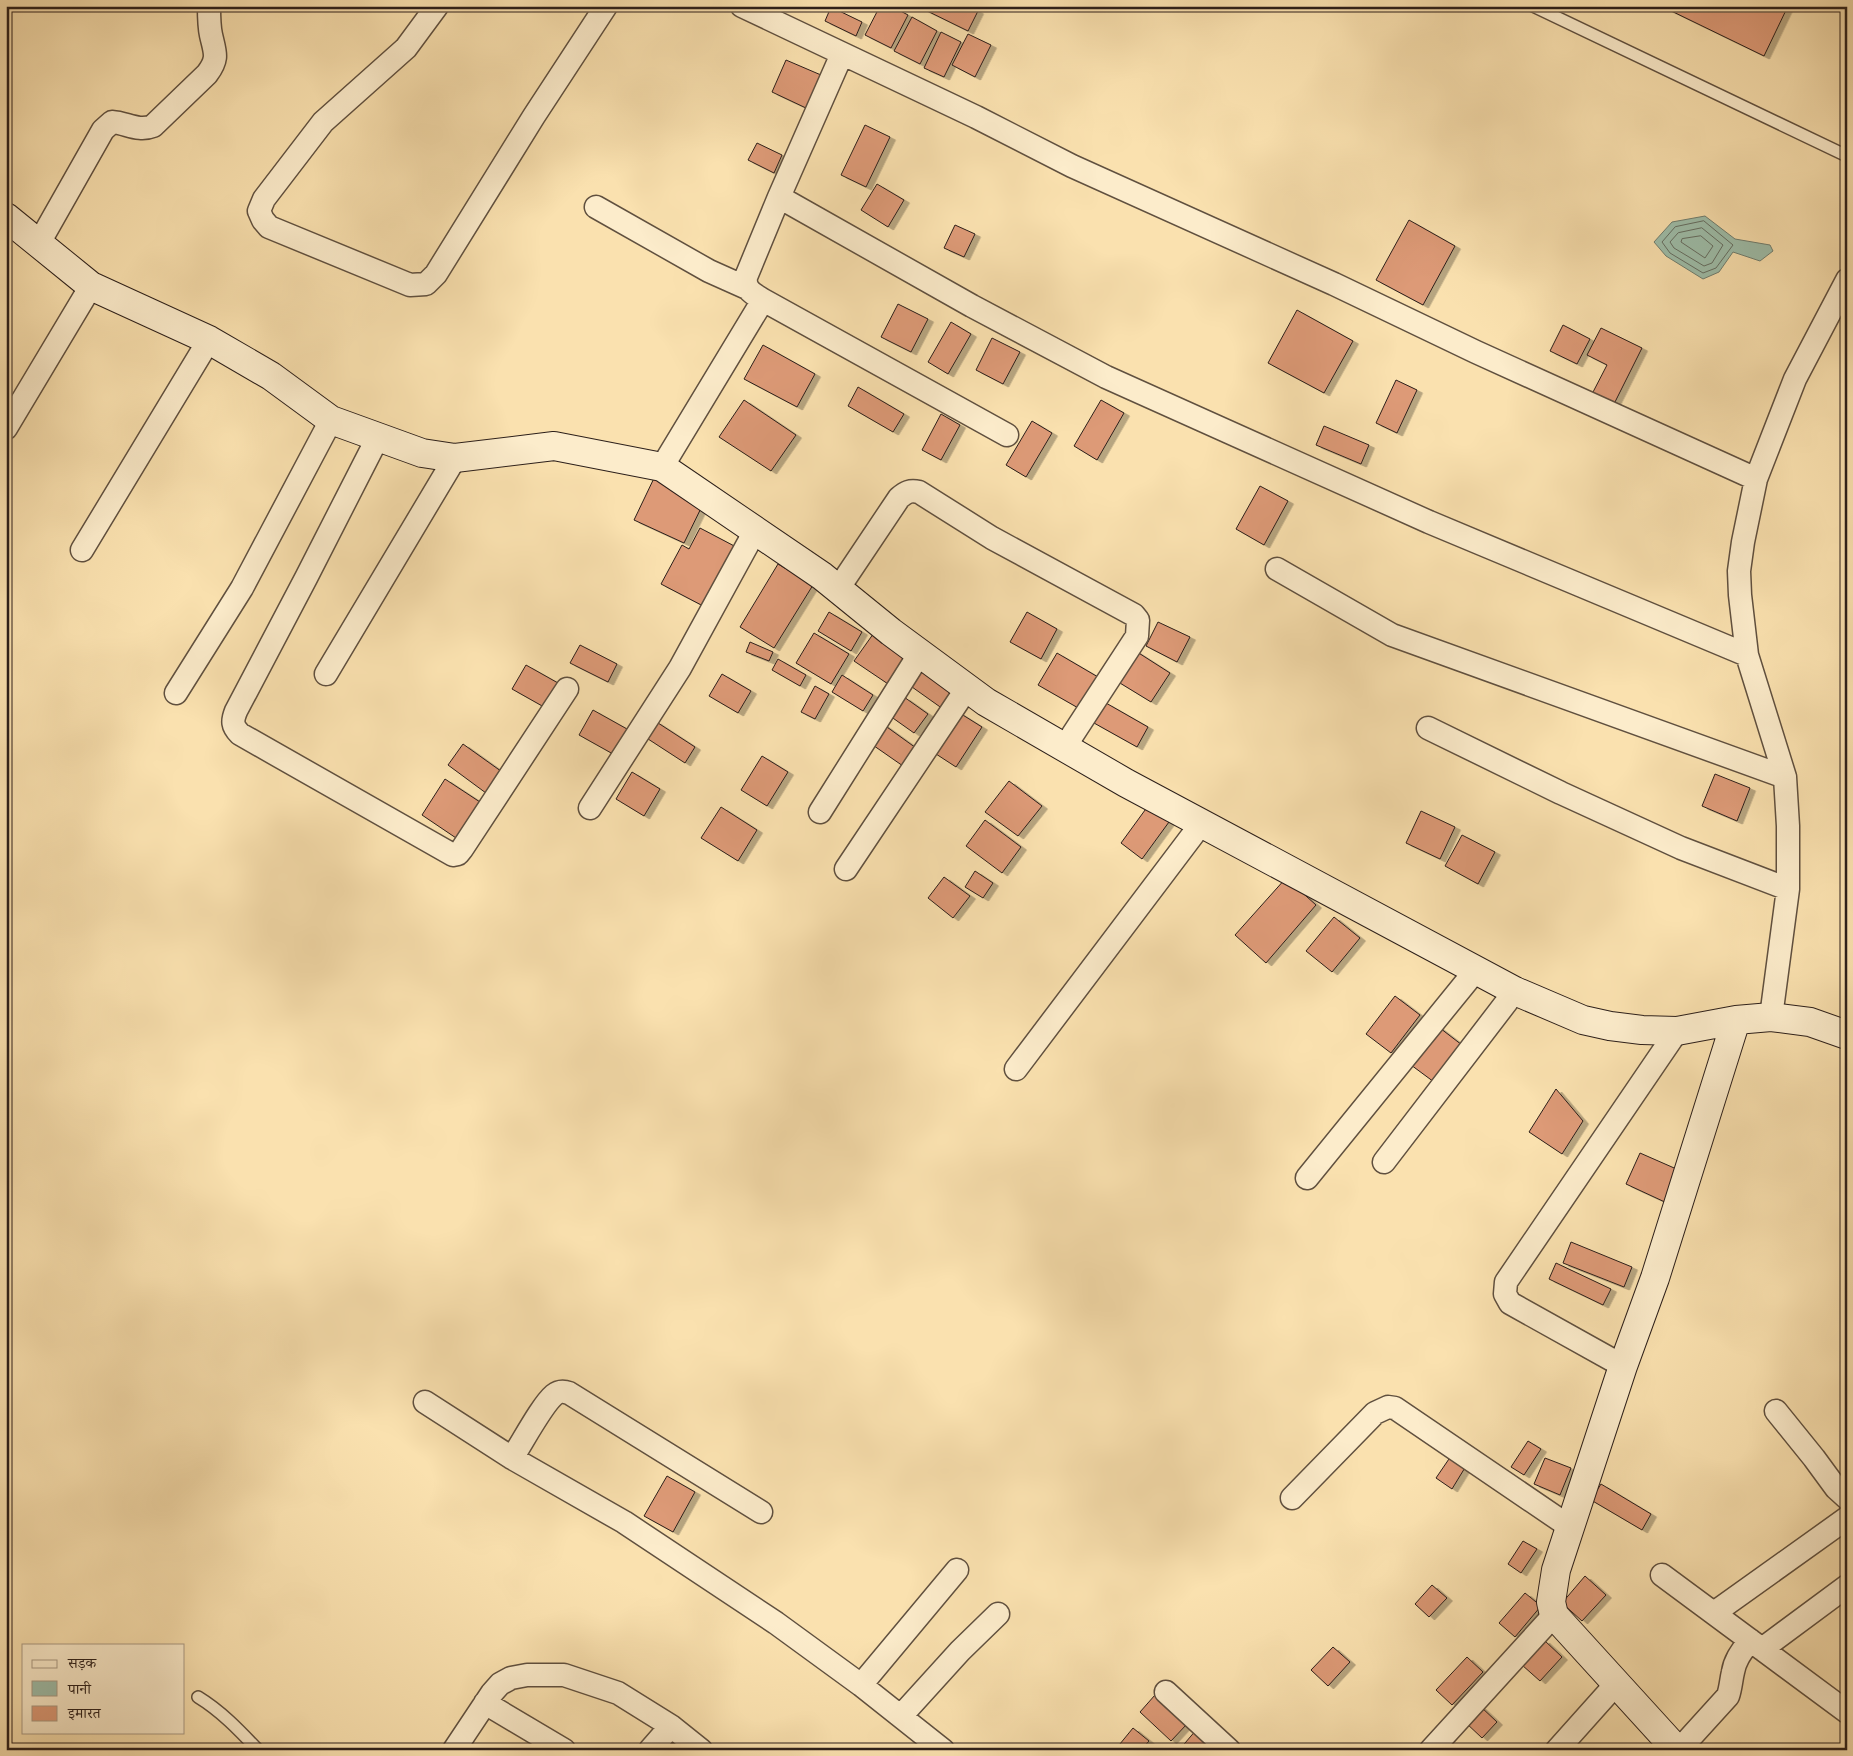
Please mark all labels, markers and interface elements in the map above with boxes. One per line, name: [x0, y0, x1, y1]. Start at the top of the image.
legend: [22, 1644, 185, 1734]
text: सड़क: [67, 1654, 97, 1675]
text: पानी: [67, 1680, 92, 1701]
text: इमारत: [67, 1704, 102, 1725]

